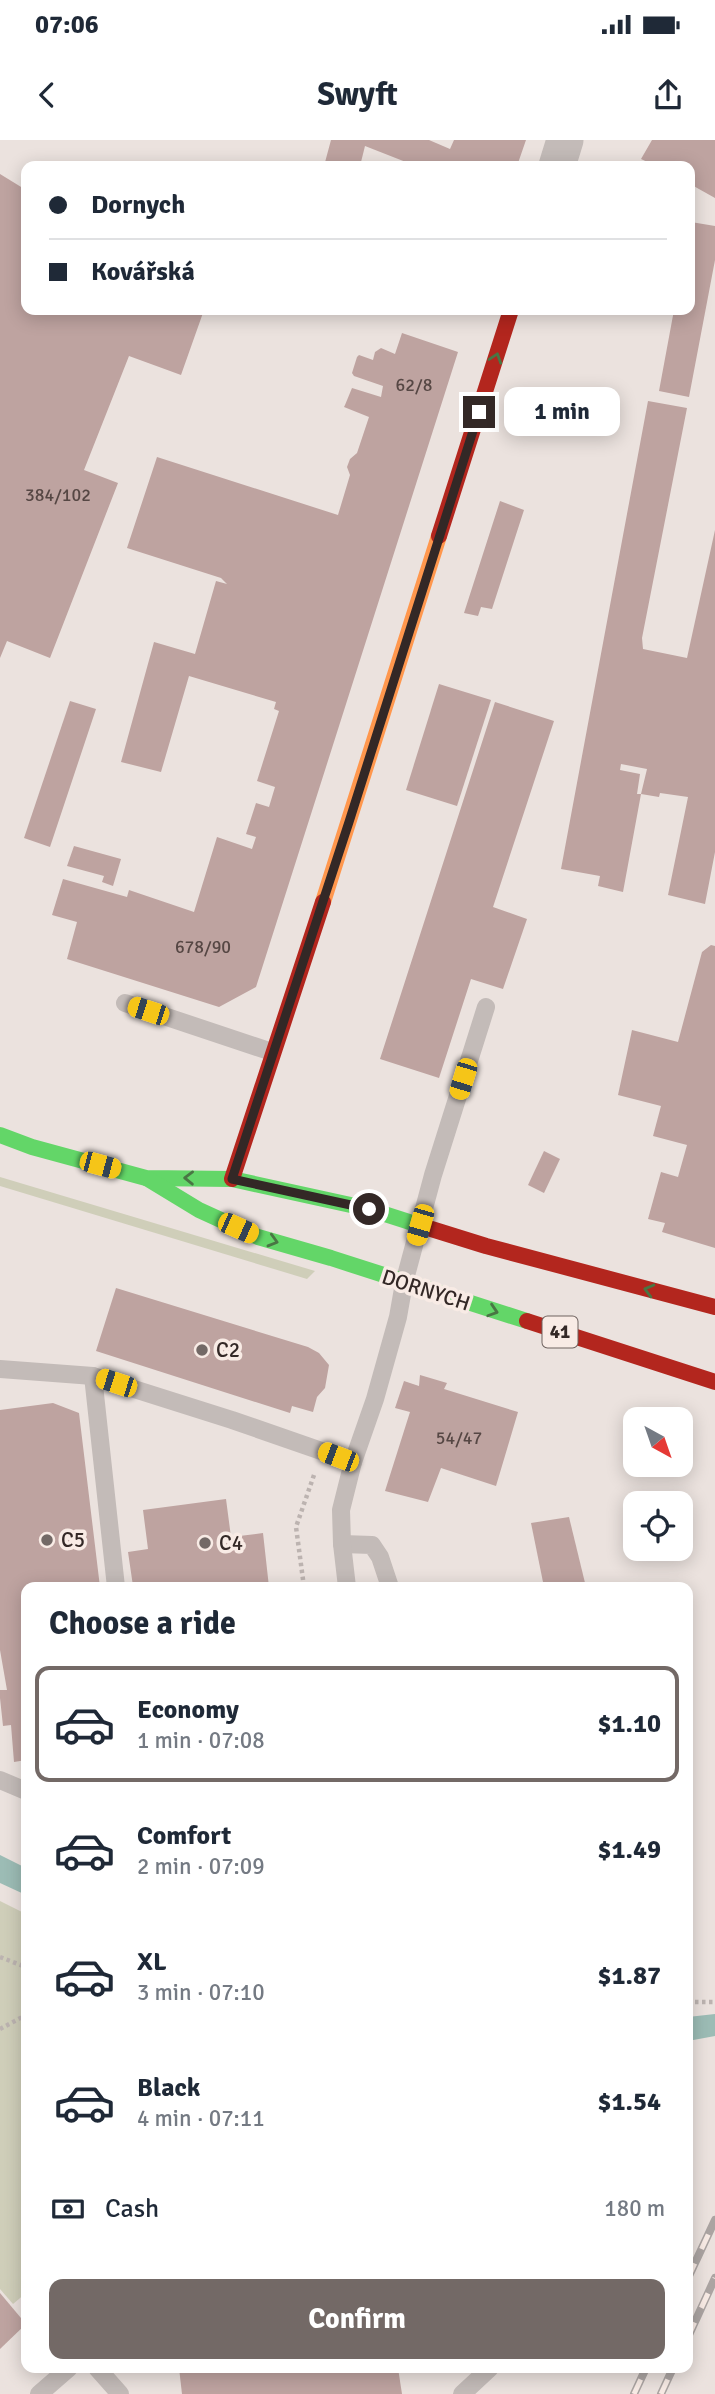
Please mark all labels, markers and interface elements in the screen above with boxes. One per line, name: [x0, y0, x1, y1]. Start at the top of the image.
text: 07:06: [35, 9, 99, 41]
text: Swyft: [317, 75, 398, 114]
icon: back: [28, 76, 66, 114]
icon: share: [649, 76, 687, 114]
text: Dornych: [91, 189, 185, 221]
text: Kovářská: [91, 256, 195, 288]
one-way arrow: [488, 352, 503, 364]
house number: 62/8: [396, 374, 432, 396]
callout: 1 min: [504, 387, 619, 436]
route end: [463, 396, 495, 428]
text: 1 min: [534, 397, 590, 426]
house number: 384/102: [25, 484, 91, 506]
house number: 678/90: [175, 936, 231, 958]
car: [125, 995, 172, 1027]
car: [447, 1056, 480, 1102]
car: [77, 1149, 124, 1181]
one-way arrow: [184, 1170, 194, 1186]
route start: [353, 1193, 385, 1225]
car: [405, 1202, 436, 1248]
car: [215, 1210, 262, 1246]
one-way arrow: [266, 1232, 278, 1247]
street label: DORNYCH: [379, 1264, 473, 1316]
one-way arrow: [643, 1284, 655, 1299]
one-way arrow: [486, 1303, 498, 1317]
road number: 41: [542, 1316, 578, 1348]
place label: C2: [216, 1337, 240, 1363]
marker: C2: [194, 1342, 210, 1358]
car: [93, 1367, 140, 1399]
north arrow: [623, 1407, 693, 1477]
map controls: [623, 1407, 693, 1561]
house number: 54/47: [436, 1427, 482, 1449]
car: [315, 1440, 362, 1474]
button: locate: [623, 1491, 693, 1561]
place label: C5: [61, 1527, 85, 1553]
place label: C4: [219, 1530, 243, 1556]
marker: C5: [39, 1532, 55, 1548]
marker: C4: [197, 1535, 213, 1551]
text: Choose a ride: [49, 1604, 236, 1643]
icon: car: [53, 1693, 116, 1756]
text: Economy: [137, 1694, 239, 1726]
text: $1.10: [597, 1708, 661, 1740]
text: 1 min · 07:08: [137, 1726, 265, 1755]
icon: car: [53, 1819, 116, 1882]
text: Comfort: [137, 1820, 231, 1852]
text: $1.49: [597, 1834, 661, 1866]
text: 2 min · 07:09: [137, 1852, 265, 1881]
icon: car: [53, 1945, 116, 2008]
text: XL: [137, 1946, 167, 1978]
text: $1.87: [597, 1960, 661, 1992]
text: 3 min · 07:10: [137, 1978, 265, 2007]
icon: car: [53, 2071, 116, 2134]
text: Black: [137, 2072, 200, 2104]
text: $1.54: [597, 2086, 661, 2118]
text: 4 min · 07:11: [137, 2104, 265, 2133]
icon: cash: [49, 2190, 87, 2228]
text: Cash: [105, 2193, 159, 2225]
text: 180 m: [604, 2194, 665, 2223]
button: Confirm: [49, 2279, 665, 2359]

